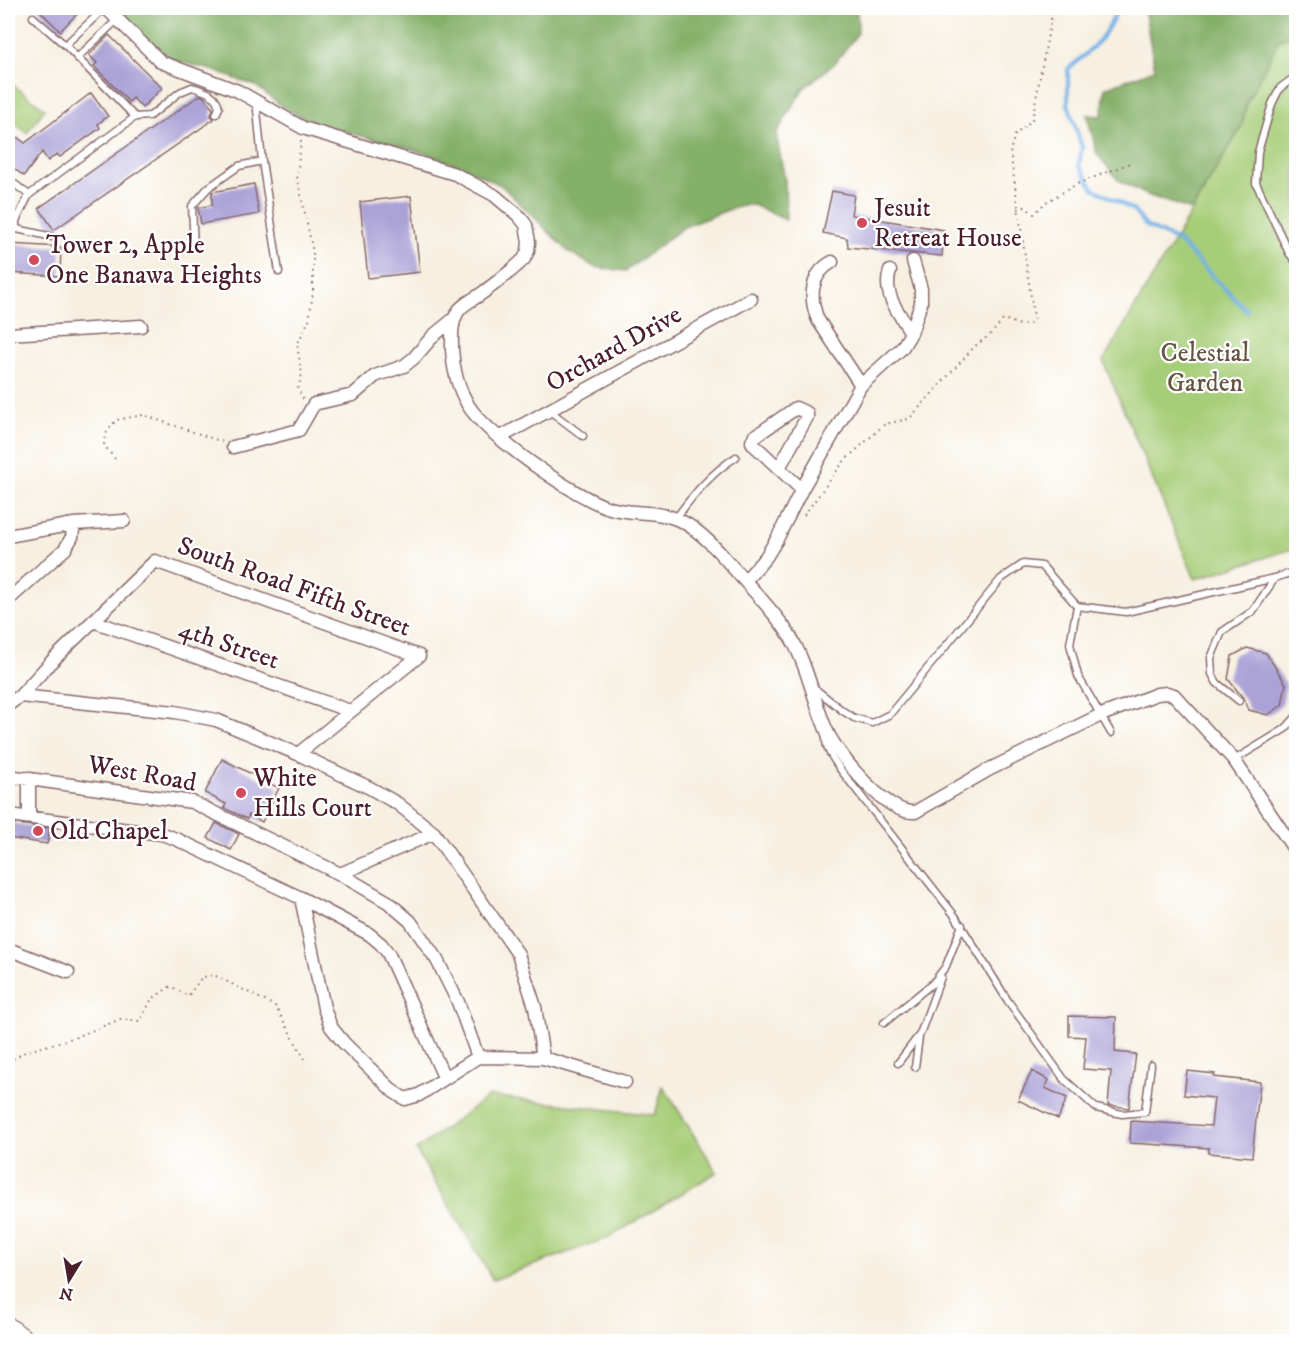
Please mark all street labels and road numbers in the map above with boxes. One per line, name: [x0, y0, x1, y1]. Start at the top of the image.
street label: Orchard Drive: [540, 298, 688, 400]
street label: South Road Fifth Street: [173, 529, 415, 645]
street label: 4th Street: [174, 612, 284, 678]
street label: West Road: [84, 748, 199, 800]

